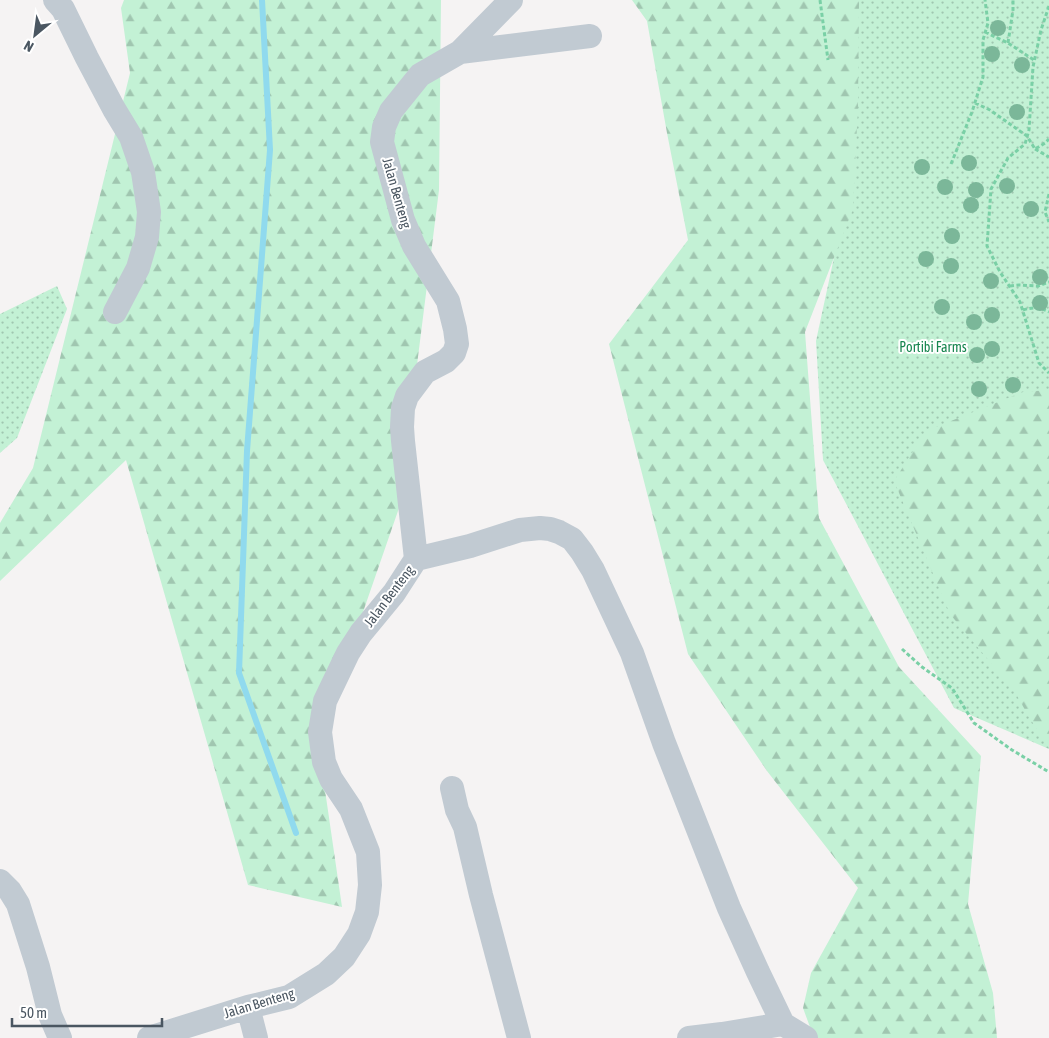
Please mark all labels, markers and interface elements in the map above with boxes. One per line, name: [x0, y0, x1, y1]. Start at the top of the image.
north arrow: [10, 10, 60, 60]
text: N: [21, 37, 36, 55]
street label: Jalan Benteng: [379, 156, 415, 230]
park label: Portibi Farms: [899, 339, 967, 355]
street label: Jalan Benteng: [361, 562, 417, 630]
street label: Jalan Benteng: [222, 985, 296, 1021]
scale bar: [12, 996, 162, 1028]
text: 50 m: [20, 1004, 47, 1021]

